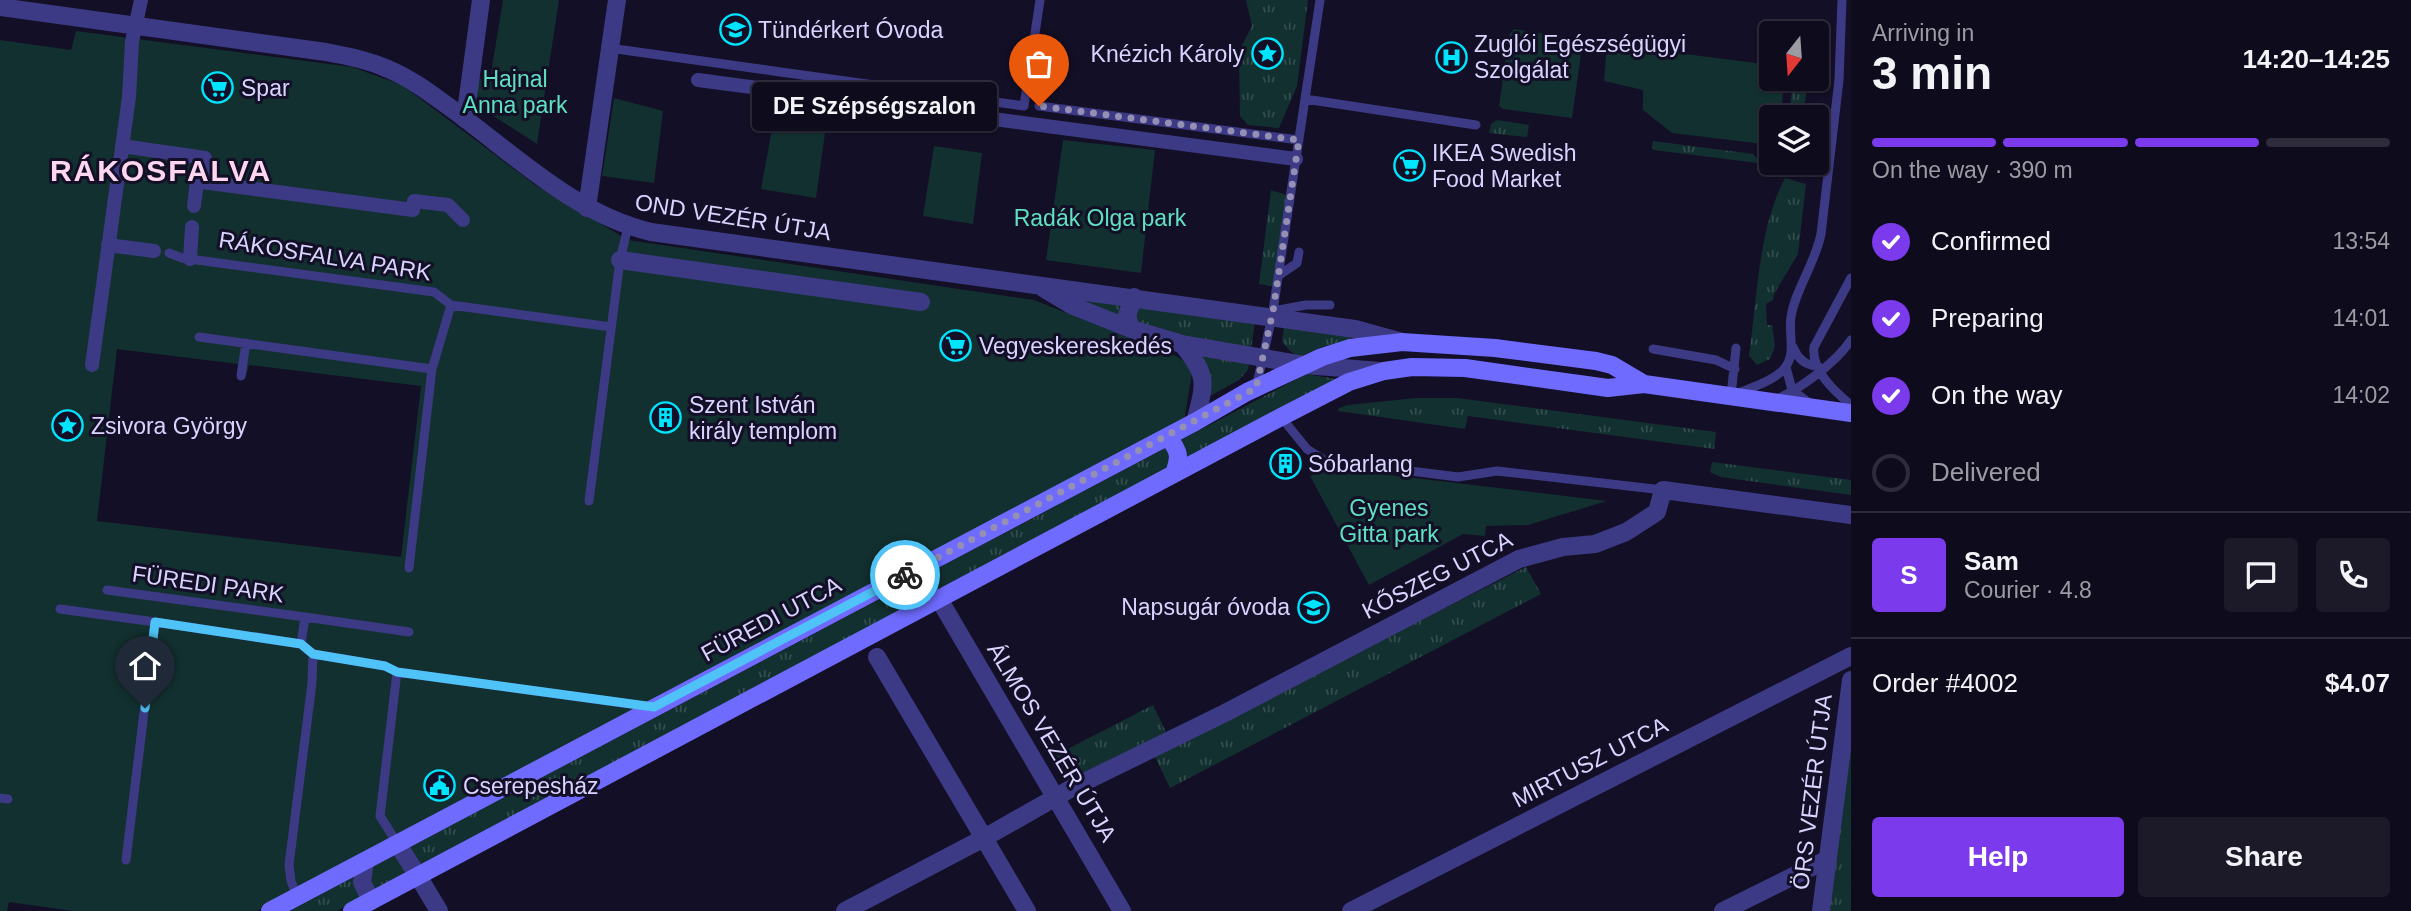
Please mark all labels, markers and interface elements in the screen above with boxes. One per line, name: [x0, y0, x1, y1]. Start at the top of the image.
school or university icon: Tündérkert Óvoda: [718, 13, 752, 47]
place label: Tündérkert Óvoda: [758, 17, 944, 43]
text: Arriving in: [1872, 20, 1974, 46]
north arrow: [1759, 21, 1829, 91]
map controls: [1759, 21, 1829, 175]
place label: Zuglói Egészségügyi Szolgálat: [1474, 31, 1686, 83]
pin: [1009, 34, 1069, 106]
place icon: Knézich Károly: [1250, 37, 1284, 71]
hospital icon: Zuglói Egészségügyi Szolgálat: [1434, 40, 1468, 74]
place label: Knézich Károly: [1091, 41, 1244, 67]
text: 14:20–14:25: [2243, 44, 2390, 74]
icon: bag: [1020, 45, 1058, 83]
text: 3 min: [1872, 47, 1992, 99]
park label: Hajnal Anna park: [463, 66, 568, 118]
supermarket icon: Spar: [201, 71, 235, 105]
place label: Spar: [241, 75, 290, 101]
callout: DE Szépségszalon: [752, 82, 997, 130]
text: DE Szépségszalon: [773, 93, 976, 119]
button: layers: [1759, 105, 1829, 175]
place label: IKEA Swedish Food Market: [1432, 140, 1576, 192]
supermarket icon: IKEA Swedish Food Market: [1392, 149, 1426, 183]
district label: RÁKOSFALVA: [50, 154, 272, 187]
text: On the way · 390 m: [1872, 157, 2073, 183]
street label: OND VEZÉR ÚTJA: [633, 189, 833, 245]
park label: Radák Olga park: [1014, 205, 1187, 231]
icon: check: [1872, 223, 1910, 261]
street label: RÁKOSFALVA PARK: [217, 226, 434, 286]
text: Confirmed: [1931, 226, 2051, 256]
text: 13:54: [2332, 228, 2390, 254]
icon: check: [1872, 300, 1910, 338]
text: Preparing: [1931, 303, 2044, 333]
text: 14:01: [2332, 305, 2390, 331]
supermarket icon: Vegyeskereskedés: [939, 329, 973, 363]
place label: Vegyeskereskedés: [979, 333, 1172, 359]
icon: check: [1872, 377, 1910, 415]
text: On the way: [1931, 380, 2063, 410]
text: 14:02: [2332, 382, 2390, 408]
place label: Szent István király templom: [689, 392, 837, 444]
building icon: Szent István király templom: [649, 401, 683, 435]
place icon: Zsivora György: [51, 409, 85, 443]
place label: Zsivora György: [91, 413, 247, 439]
building icon: Sóbarlang: [1268, 447, 1302, 481]
place label: Sóbarlang: [1308, 451, 1413, 477]
text: Delivered: [1931, 457, 2041, 487]
park label: Gyenes Gitta park: [1339, 495, 1439, 547]
street label: KŐSZEG UTCA: [1358, 526, 1517, 624]
button: chat: [2224, 538, 2298, 612]
button: phone: [2316, 538, 2390, 612]
courier: [870, 540, 940, 610]
text: Sam: [1964, 546, 2019, 576]
icon: bike: [886, 556, 924, 594]
street label: FÜREDI PARK: [130, 560, 286, 608]
text: S: [1900, 560, 1918, 590]
street label: FÜREDI UTCA: [697, 571, 846, 667]
text: Courier · 4.8: [1964, 577, 2092, 603]
school or university icon: Napsugár óvoda: [1296, 590, 1330, 624]
place label: Napsugár óvoda: [1121, 594, 1290, 620]
pin: [115, 636, 175, 708]
street label: ÁLMOS VEZÉR ÚTJA: [982, 638, 1122, 847]
icon: home: [126, 647, 164, 685]
text: Order #4002: [1872, 668, 2018, 698]
text: $4.07: [2325, 668, 2390, 698]
street label: ÖRS VEZÉR ÚTJA: [1787, 692, 1837, 891]
street label: MIRTUSZ UTCA: [1508, 711, 1673, 812]
public building icon: Cserepesház: [423, 769, 457, 803]
place label: Cserepesház: [463, 773, 599, 799]
button: Help: [1872, 817, 2124, 897]
button: Share: [2138, 817, 2390, 897]

